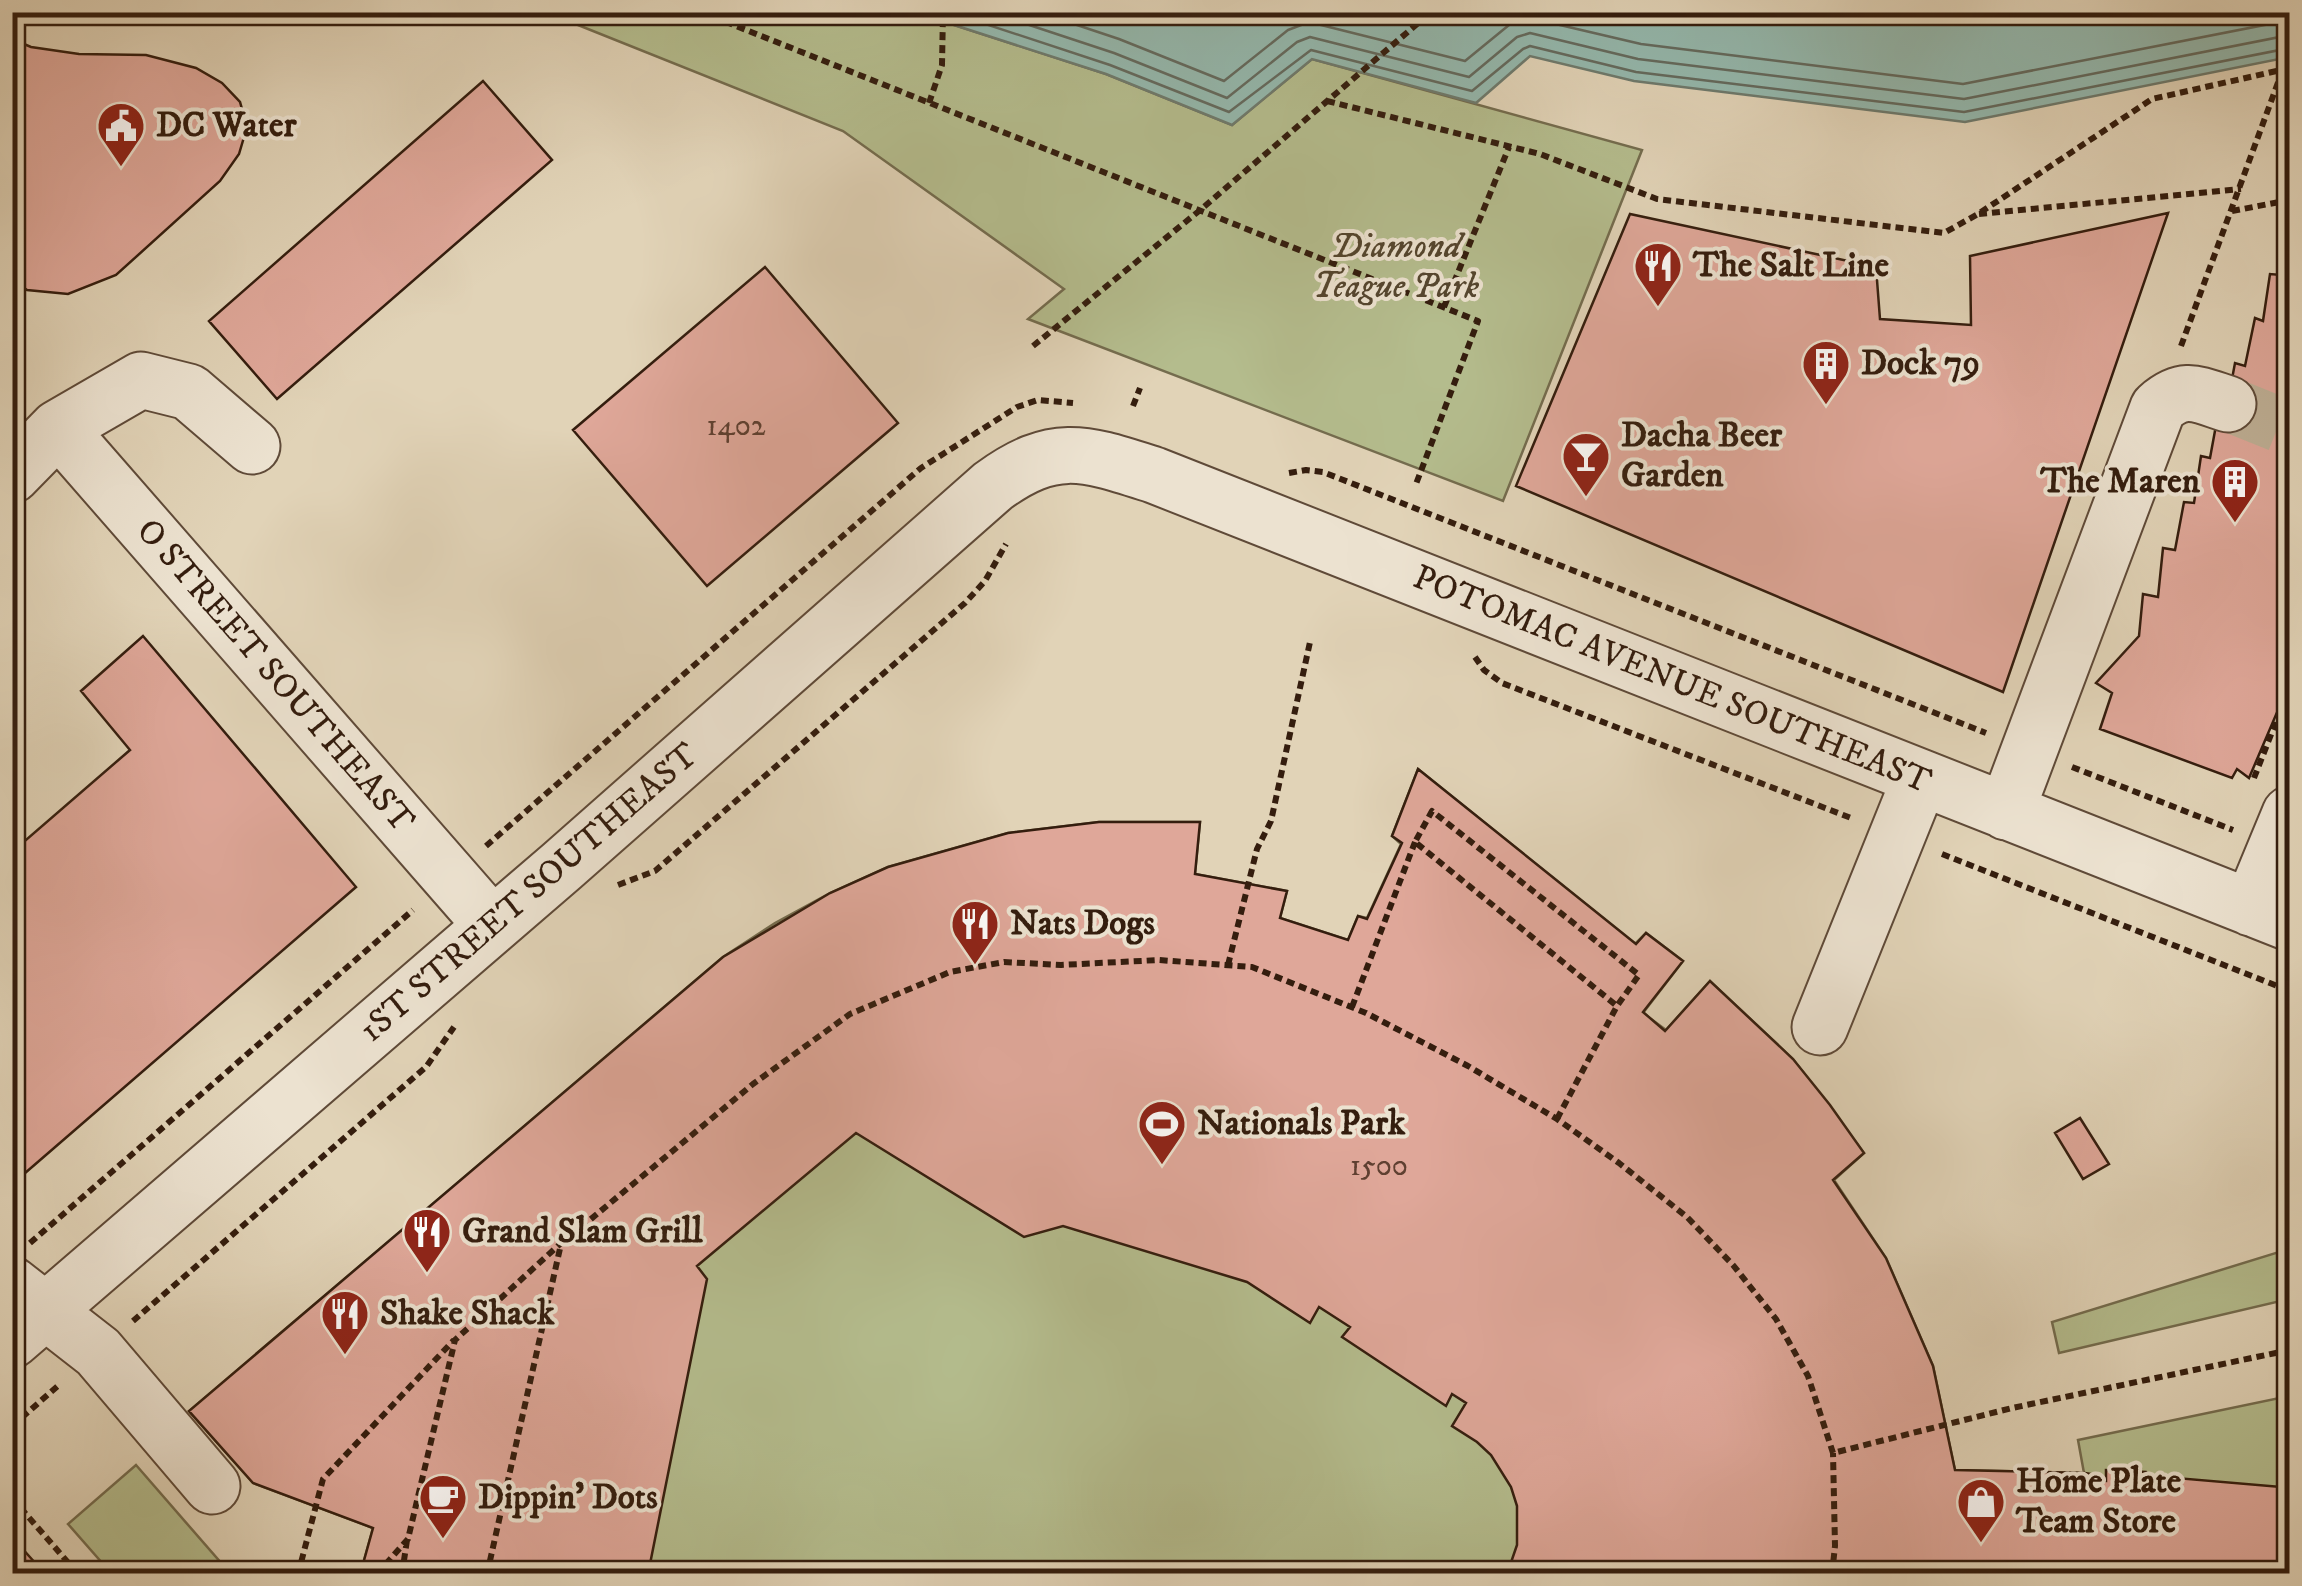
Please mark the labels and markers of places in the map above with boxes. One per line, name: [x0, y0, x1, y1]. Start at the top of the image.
public building icon: DC Water: [95, 100, 147, 168]
place label: DC Water: [156, 104, 297, 148]
restaurant icon: The Salt Line: [1632, 240, 1684, 308]
place label: The Salt Line: [1692, 244, 1889, 288]
building icon: Dock 79: [1800, 338, 1852, 406]
place label: Dock 79: [1861, 342, 1980, 386]
place label: Dacha Beer Garden: [1621, 414, 1783, 498]
bar icon: Dacha Beer Garden: [1560, 430, 1612, 498]
building icon: The Maren: [2209, 456, 2261, 524]
place label: The Maren: [2040, 460, 2201, 504]
restaurant icon: Nats Dogs: [949, 898, 1001, 966]
place label: Nats Dogs: [1010, 902, 1155, 946]
sports icon: Nationals Park: [1136, 1098, 1188, 1166]
place label: Nationals Park: [1197, 1102, 1406, 1146]
restaurant icon: Grand Slam Grill: [401, 1206, 453, 1274]
place label: Grand Slam Grill: [462, 1210, 703, 1254]
restaurant icon: Shake Shack: [319, 1288, 371, 1356]
place label: Shake Shack: [380, 1292, 555, 1336]
place label: Home Plate Team Store: [2015, 1460, 2182, 1544]
cafe icon: Dippin' Dots: [417, 1472, 469, 1540]
place label: Dippin' Dots: [478, 1476, 658, 1520]
shop icon: Home Plate Team Store: [1955, 1476, 2007, 1544]

